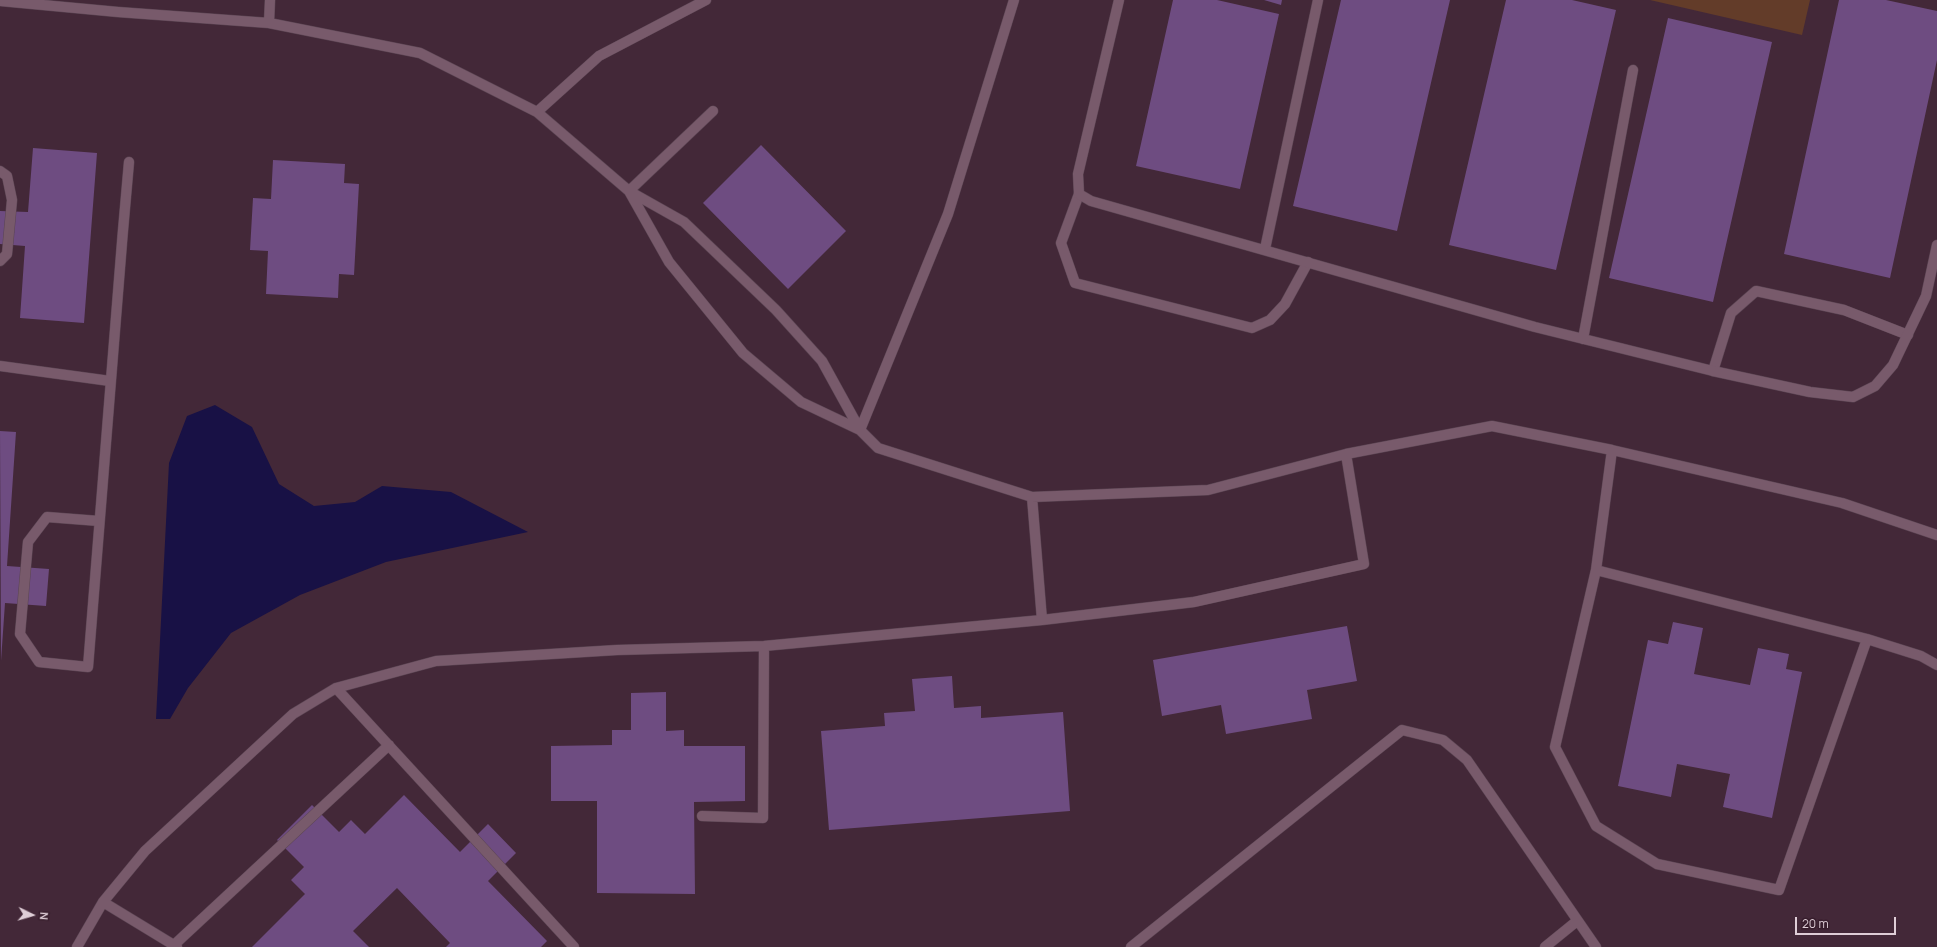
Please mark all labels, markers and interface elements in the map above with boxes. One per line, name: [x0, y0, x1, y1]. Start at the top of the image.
north arrow: [12, 895, 52, 935]
scale bar: [1797, 909, 1898, 935]
text: N: [37, 911, 52, 921]
text: 20 m: [1802, 915, 1829, 932]

